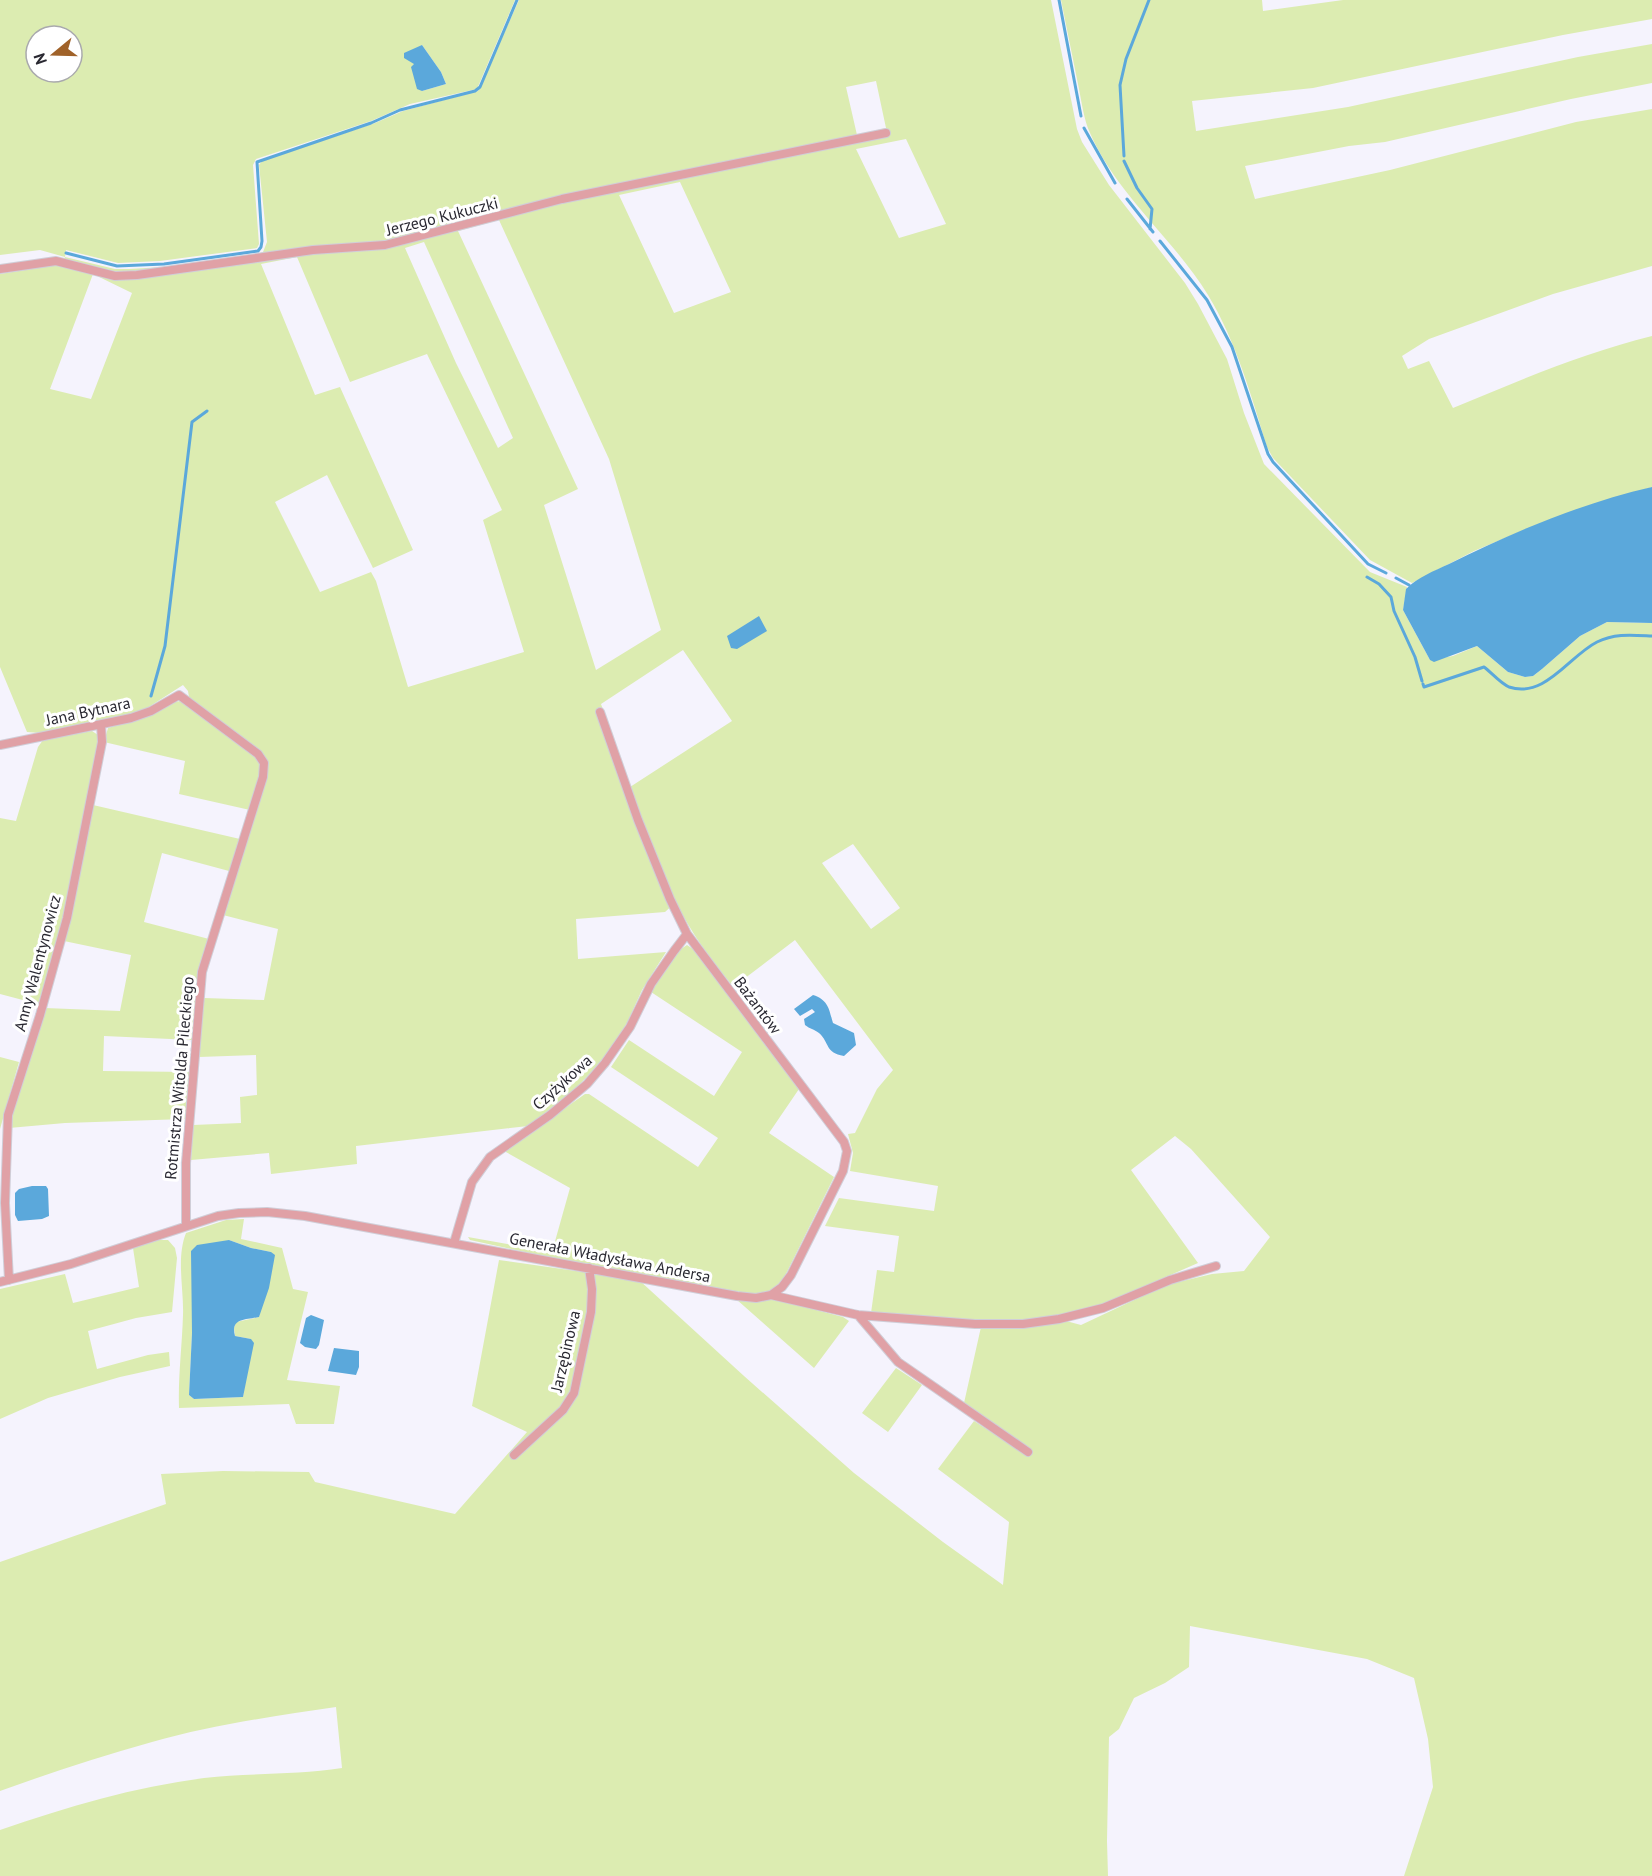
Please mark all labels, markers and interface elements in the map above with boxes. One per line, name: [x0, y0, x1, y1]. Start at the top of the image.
north arrow: [24, 24, 84, 84]
text: N: [29, 51, 51, 67]
street label: Jerzego Kukuczki: [383, 192, 500, 240]
street label: Jana Bytnara: [43, 692, 132, 730]
street label: Anny Walentynowicz: [9, 893, 65, 1033]
street label: Bażantów: [730, 972, 786, 1038]
street label: Rotmistrza Witolda Pileckiego: [160, 976, 198, 1180]
street label: Czyżykowa: [528, 1050, 596, 1114]
street label: Generała Władysława Andersa: [508, 1228, 712, 1286]
street label: Jarzębinowa: [546, 1308, 584, 1395]

